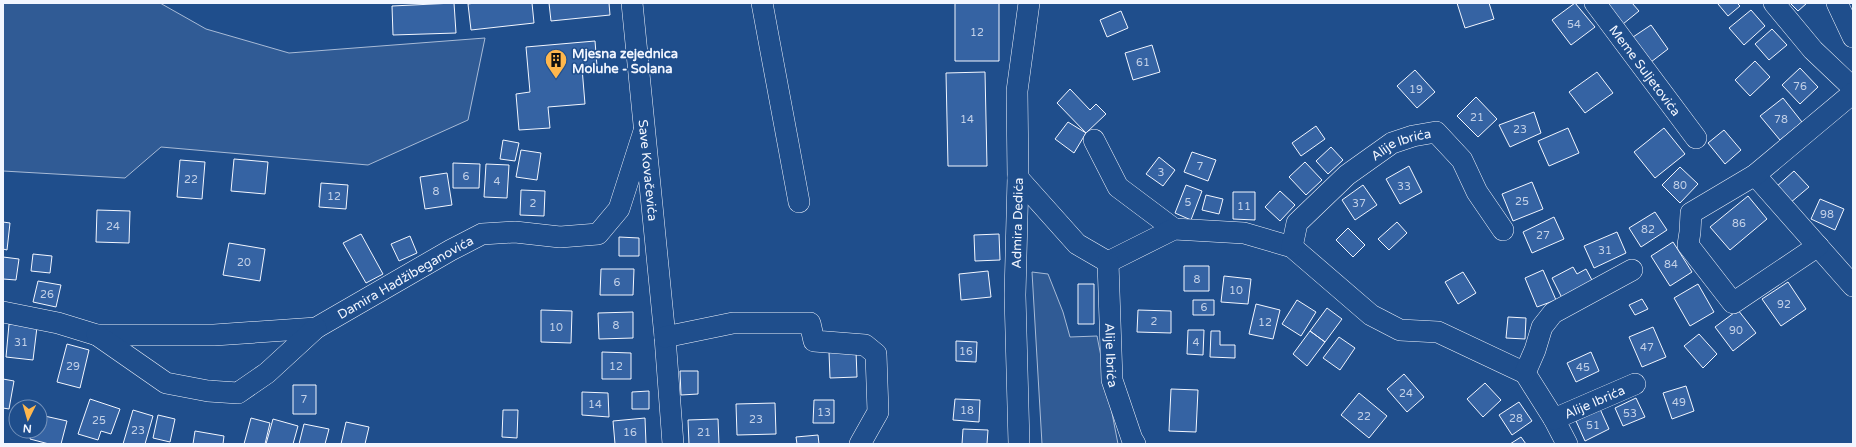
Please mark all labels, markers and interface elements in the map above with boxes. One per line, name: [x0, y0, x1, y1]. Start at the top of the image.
house number: 54: [1567, 18, 1581, 31]
street label: Meme Suljetovića: [1605, 22, 1684, 119]
house number: 12: [970, 26, 984, 39]
place label: Mjesna zejednica Moluhe - Solana: [572, 46, 678, 77]
building icon: Mjesna zejednica Moluhe - Solana: [543, 47, 569, 80]
house number: 61: [1136, 56, 1150, 69]
house number: 76: [1793, 80, 1807, 93]
house number: 19: [1409, 83, 1423, 96]
house number: 21: [1470, 111, 1484, 124]
house number: 14: [960, 113, 974, 126]
house number: 78: [1774, 113, 1788, 126]
street label: Save Kovačevića: [635, 119, 661, 222]
house number: 23: [1513, 123, 1527, 136]
street label: Alije Ibrića: [1368, 126, 1432, 164]
house number: 7: [1197, 160, 1204, 173]
house number: 3: [1158, 166, 1165, 179]
house number: 6: [463, 170, 470, 183]
house number: 22: [184, 173, 198, 186]
house number: 4: [494, 175, 501, 188]
street label: Admira Dedića: [1009, 177, 1027, 269]
house number: 80: [1673, 179, 1687, 192]
house number: 33: [1397, 180, 1411, 193]
house number: 8: [433, 185, 440, 198]
house number: 12: [327, 190, 341, 203]
house number: 25: [1515, 195, 1529, 208]
house number: 5: [1185, 196, 1192, 209]
house number: 2: [530, 197, 537, 210]
house number: 37: [1352, 197, 1366, 210]
house number: 11: [1237, 200, 1251, 213]
house number: 98: [1820, 208, 1834, 221]
house number: 86: [1732, 217, 1746, 230]
house number: 24: [106, 220, 120, 233]
house number: 82: [1641, 223, 1655, 236]
house number: 27: [1536, 229, 1550, 242]
street label: Damira Hadžibeganovića: [335, 233, 476, 323]
house number: 31: [1598, 244, 1612, 257]
house number: 20: [237, 256, 251, 269]
house number: 84: [1664, 258, 1678, 271]
house number: 8: [1194, 273, 1201, 286]
house number: 6: [614, 276, 621, 289]
house number: 10: [1229, 284, 1243, 297]
house number: 26: [40, 288, 54, 301]
house number: 92: [1777, 298, 1791, 311]
house number: 6: [1201, 301, 1208, 314]
house number: 2: [1151, 315, 1158, 328]
house number: 12: [1258, 316, 1272, 329]
house number: 8: [613, 319, 620, 332]
house number: 10: [549, 321, 563, 334]
street label: Alije Ibrića: [1101, 323, 1121, 390]
house number: 90: [1729, 324, 1743, 337]
house number: 31: [14, 336, 28, 349]
house number: 4: [1193, 336, 1200, 349]
house number: 47: [1640, 341, 1654, 354]
house number: 16: [959, 345, 973, 358]
house number: 29: [66, 360, 80, 373]
house number: 12: [609, 360, 623, 373]
house number: 45: [1576, 361, 1590, 374]
street label: Alije Ibrića: [1562, 382, 1628, 423]
house number: 24: [1399, 387, 1413, 400]
house number: 7: [301, 393, 308, 406]
house number: 49: [1672, 396, 1686, 409]
house number: 14: [588, 398, 602, 411]
north arrow: [8, 399, 48, 439]
house number: 18: [960, 404, 974, 417]
house number: 13: [817, 406, 831, 419]
house number: 53: [1623, 407, 1637, 420]
house number: 22: [1357, 410, 1371, 423]
house number: 28: [1509, 412, 1523, 425]
house number: 23: [749, 413, 763, 426]
house number: 25: [92, 414, 106, 427]
house number: 51: [1586, 419, 1600, 432]
text: N: [22, 422, 32, 435]
house number: 23: [131, 424, 145, 437]
house number: 16: [623, 426, 637, 439]
house number: 21: [697, 426, 711, 439]

